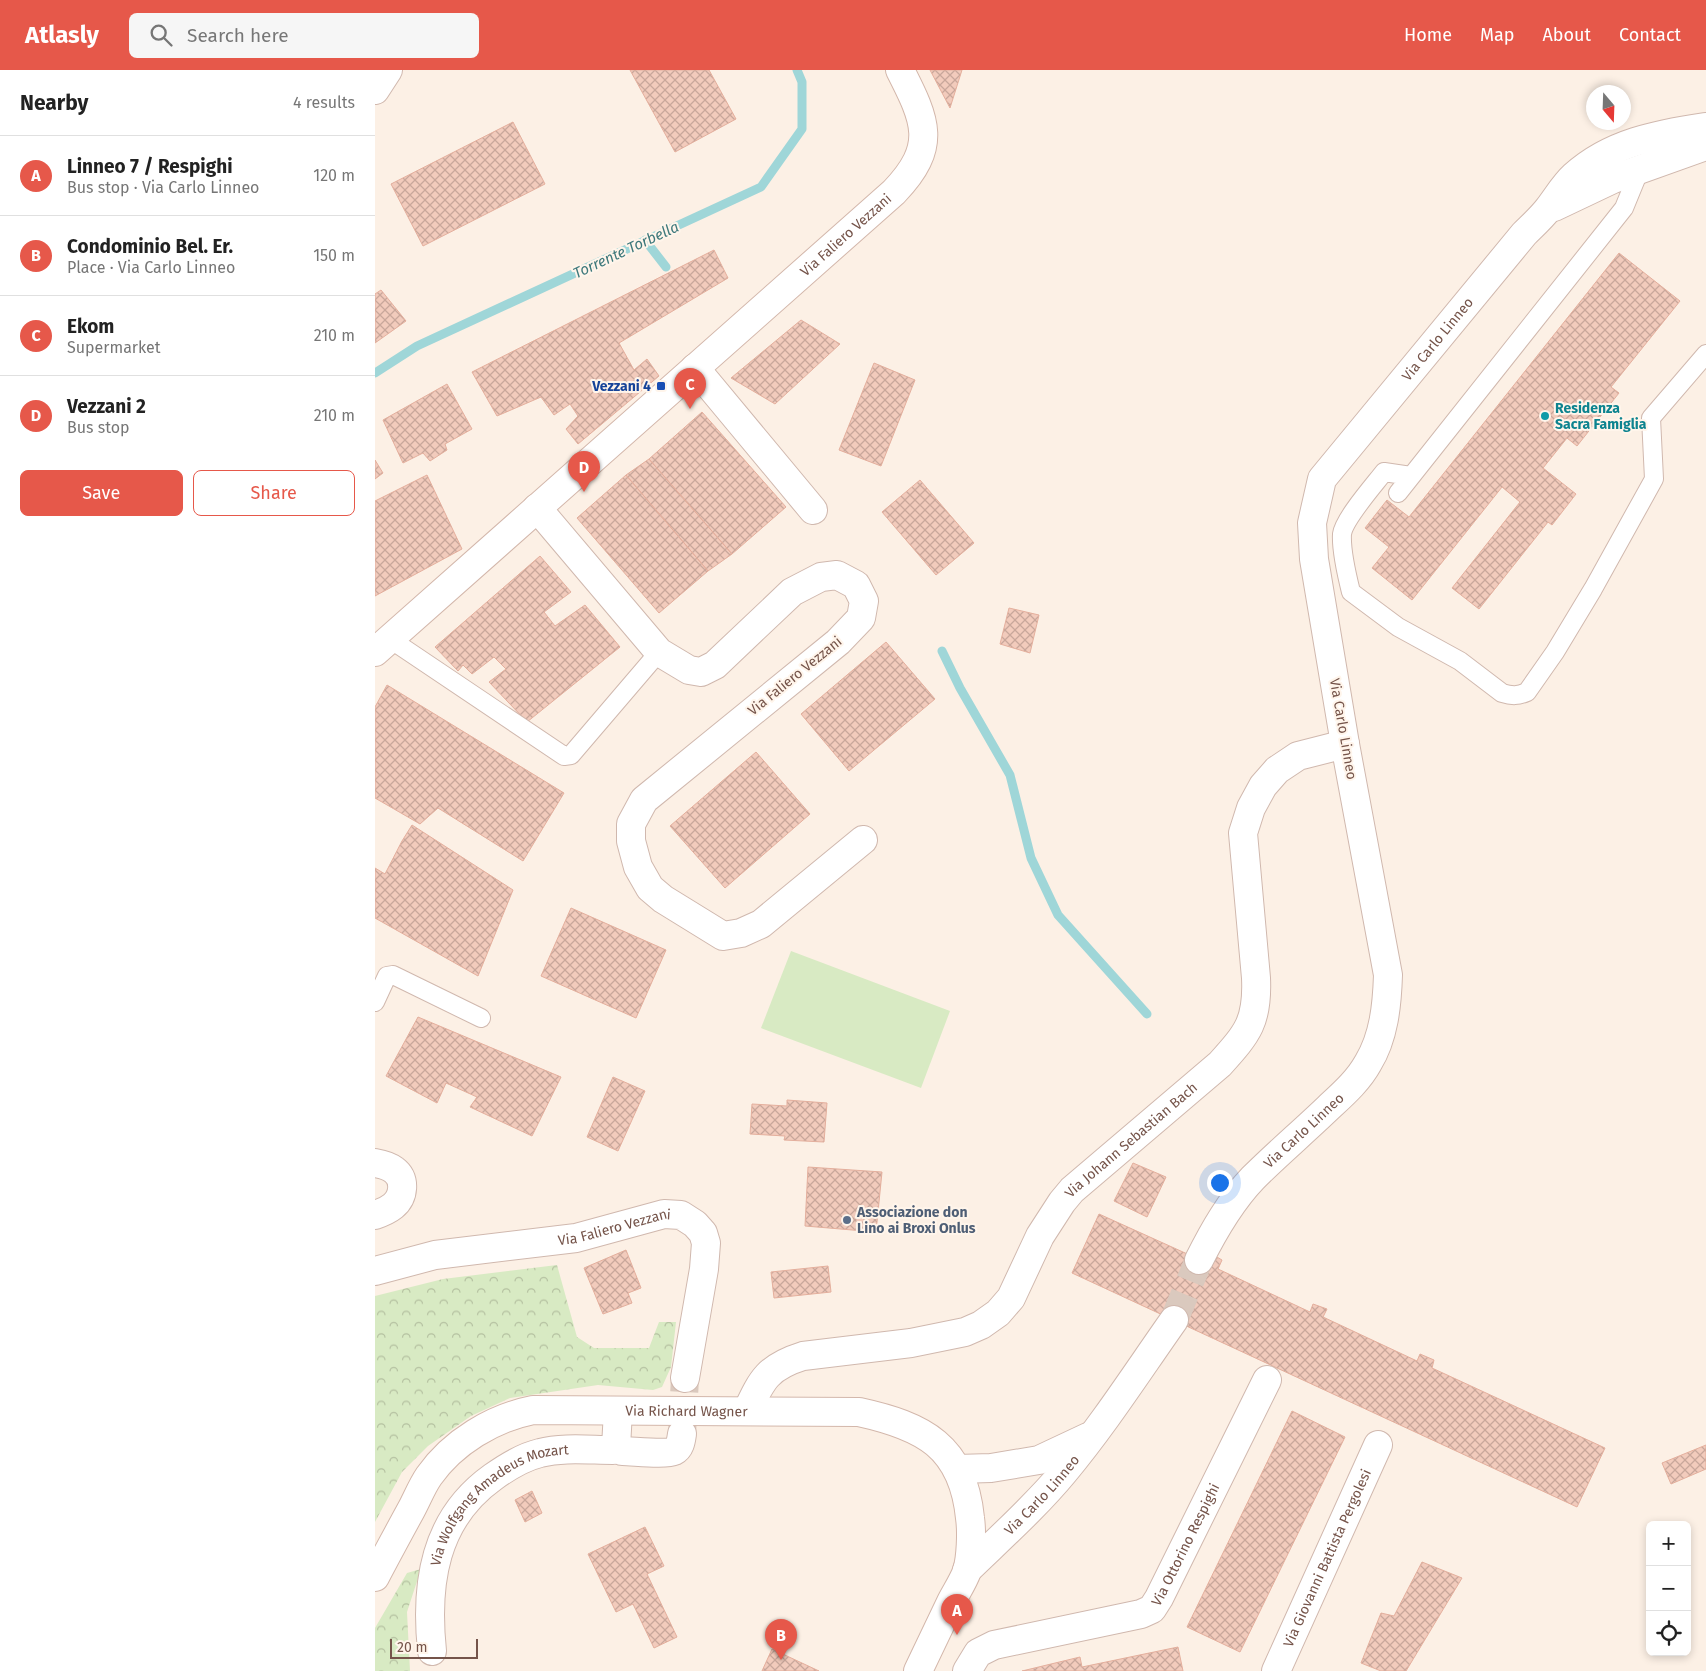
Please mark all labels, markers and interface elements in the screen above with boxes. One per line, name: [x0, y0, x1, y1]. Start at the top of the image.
search box: [129, 13, 479, 58]
text: Atlasly: [25, 21, 99, 49]
icon: search: [147, 21, 175, 49]
text: Search here: [187, 24, 289, 47]
text: Home: [1404, 24, 1452, 46]
text: Map: [1480, 24, 1514, 46]
text: About: [1542, 24, 1591, 46]
text: Contact: [1619, 24, 1681, 46]
north arrow: [1586, 85, 1631, 130]
text: Nearby: [20, 90, 88, 116]
text: 4 results: [293, 93, 355, 112]
text: Linneo 7 / Respighi: [67, 155, 233, 178]
text: A: [31, 166, 41, 185]
text: 120 m: [313, 166, 355, 185]
text: Bus stop · Via Carlo Linneo: [67, 178, 259, 197]
street label: Via Faliero Vezzani: [797, 190, 895, 280]
water label: Torrente Torbella: [570, 218, 682, 282]
text: Condominio Bel. Er.: [67, 235, 233, 258]
text: B: [31, 246, 41, 265]
text: 150 m: [313, 246, 355, 265]
text: Place · Via Carlo Linneo: [67, 258, 235, 277]
street label: Via Carlo Linneo: [1398, 294, 1477, 384]
text: Ekom: [67, 315, 114, 338]
text: C: [31, 326, 41, 345]
text: 210 m: [314, 326, 355, 345]
text: Supermarket: [67, 338, 161, 357]
pin: C: [674, 368, 706, 409]
place label: Vezzani 4: [591, 378, 651, 395]
marker: Vezzani 4: [655, 380, 667, 392]
text: Vezzani 2: [67, 395, 146, 418]
place label: Residenza Sacra Famiglia: [1555, 400, 1647, 433]
text: D: [31, 406, 41, 425]
text: 210 m: [314, 406, 355, 425]
marker: Residenza Sacra Famiglia: [1539, 410, 1551, 422]
text: Bus stop: [67, 418, 130, 437]
pin: D: [568, 451, 600, 492]
button: Save: [20, 470, 183, 516]
button: Share: [193, 470, 355, 516]
street label: Via Faliero Vezzani: [745, 633, 845, 719]
street label: Via Carlo Linneo: [1326, 677, 1360, 781]
street label: Via Johann Sebastian Bach: [1061, 1079, 1201, 1201]
street label: Via Carlo Linneo: [1260, 1089, 1347, 1172]
your location: [1207, 1170, 1233, 1196]
place label: Associazione don Lino ai Broxi Onlus: [856, 1204, 976, 1237]
street label: Via Faliero Vezzani: [557, 1205, 671, 1249]
marker: Associazione don Lino ai Broxi Onlus: [841, 1214, 853, 1226]
street label: Via Richard Wagner: [625, 1402, 748, 1420]
street label: Via Wolfgang Amadeus Mozart: [427, 1441, 570, 1568]
street label: Via Carlo Linneo: [1001, 1452, 1083, 1538]
street label: Via Giovanni Battista Pergolesi: [1279, 1466, 1375, 1650]
street label: Via Ottorino Respighi: [1148, 1480, 1223, 1609]
map controls: [1646, 1521, 1691, 1656]
button: +: [1646, 1521, 1691, 1566]
button: −: [1646, 1566, 1691, 1611]
pin: A: [941, 1594, 973, 1635]
button: locate: [1646, 1611, 1691, 1656]
pin: B: [765, 1619, 797, 1660]
scale bar: [390, 1636, 477, 1659]
text: 20 m: [397, 1639, 427, 1656]

